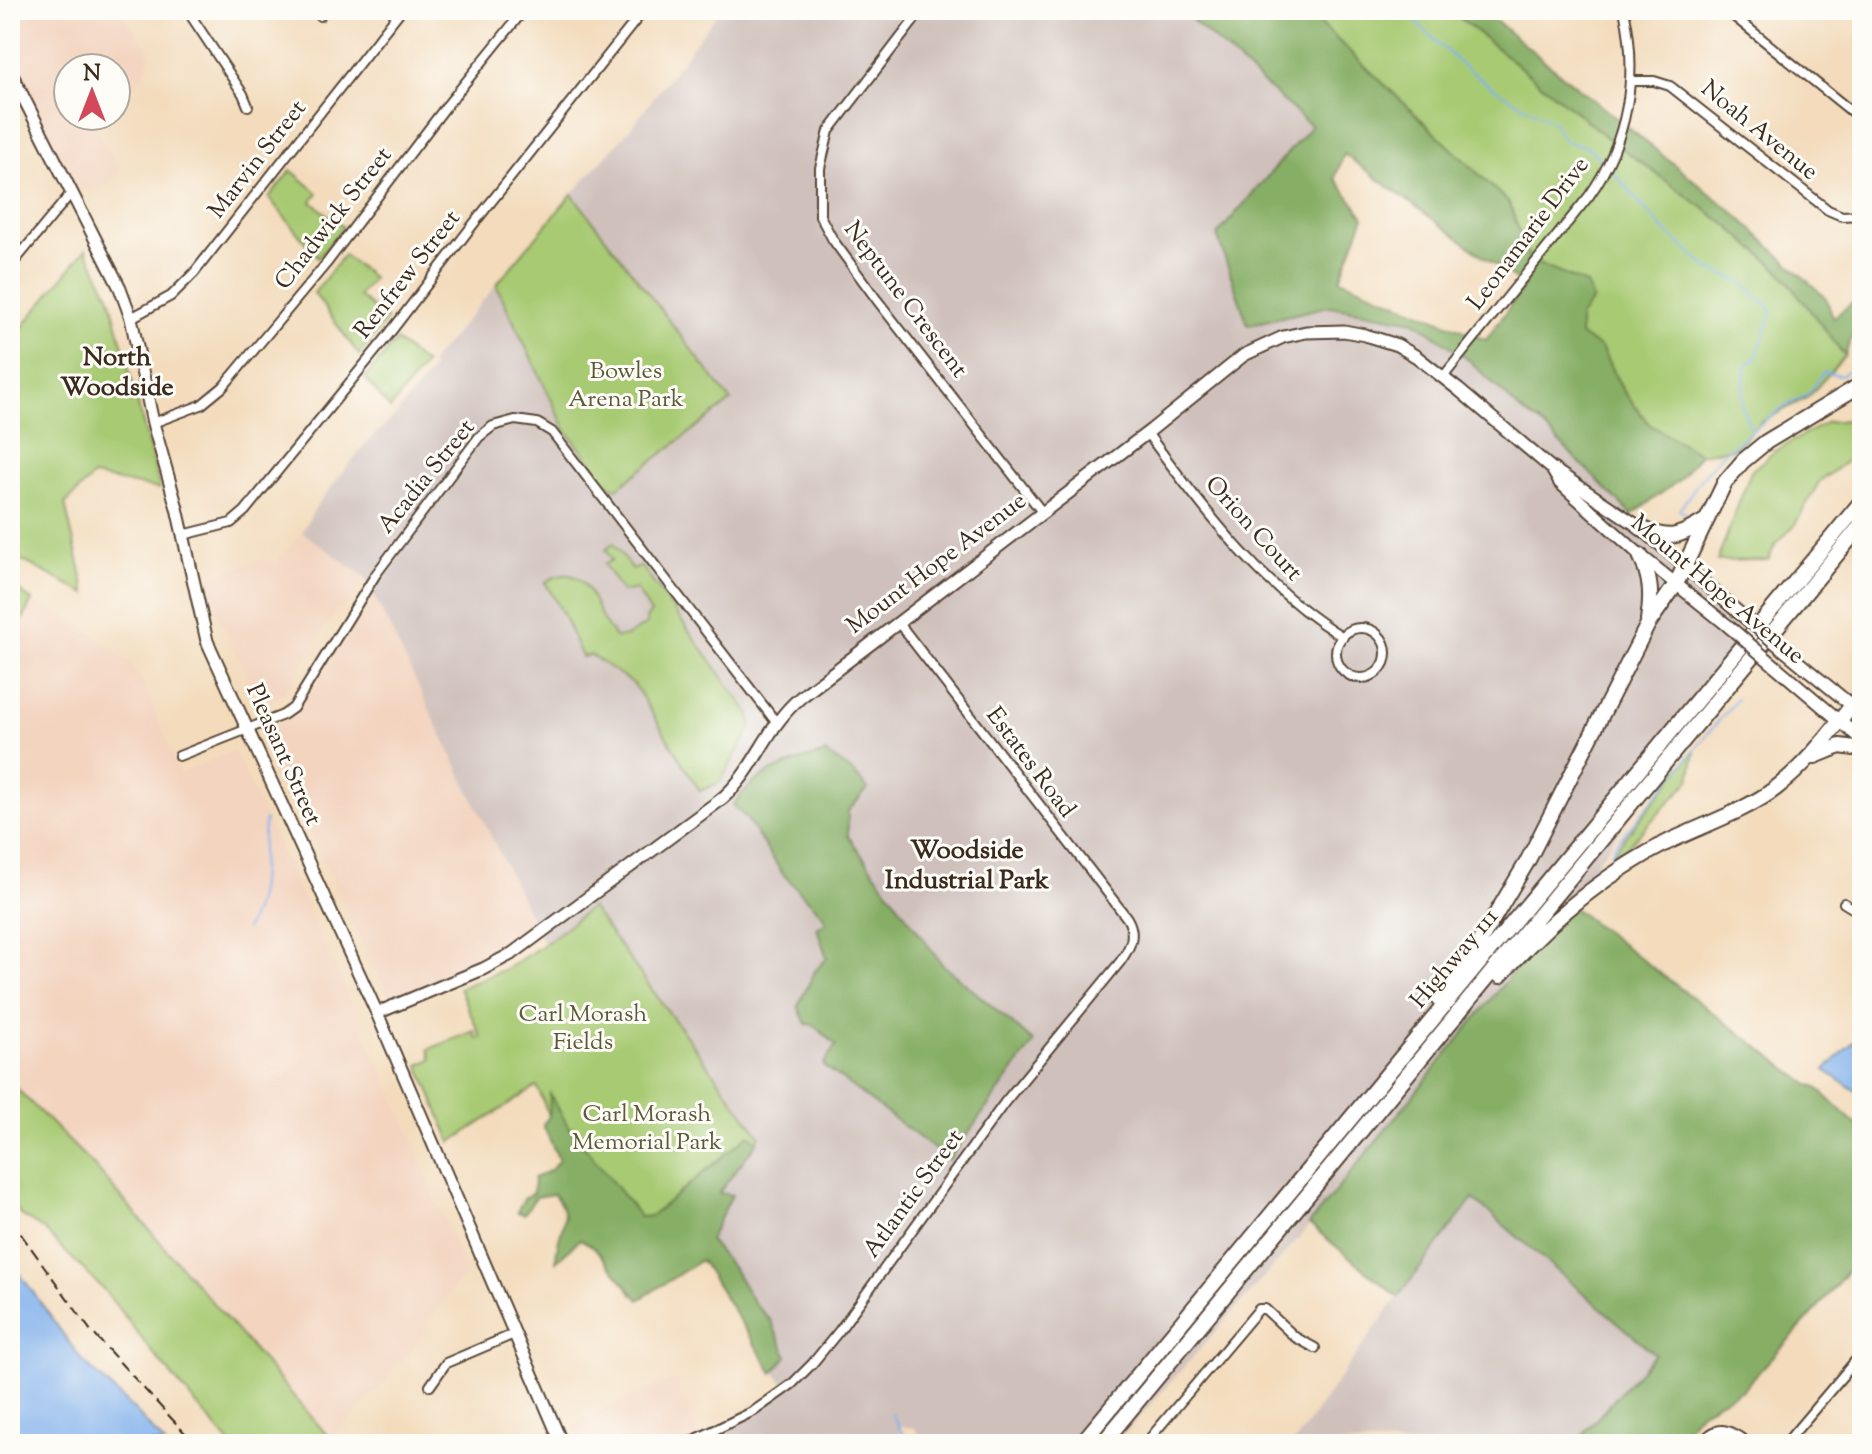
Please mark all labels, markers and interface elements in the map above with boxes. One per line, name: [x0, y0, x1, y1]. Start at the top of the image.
north arrow: [52, 52, 132, 132]
text: N: [83, 59, 101, 91]
street label: Noah Avenue: [1693, 73, 1825, 189]
street label: Marvin Street: [201, 93, 315, 227]
street label: Chadwick Street: [267, 140, 401, 298]
street label: Leonamarie Drive: [1460, 150, 1598, 318]
street label: Renfrew Street: [347, 203, 469, 347]
street label: Neptune Crescent: [835, 215, 975, 385]
district label: North Woodside: [60, 340, 174, 407]
park label: Bowles Arena Park: [568, 355, 684, 417]
street label: Acadia Street: [370, 413, 484, 541]
street label: Orion Court: [1196, 469, 1310, 589]
street label: Mount Hope Avenue: [840, 485, 1034, 643]
street label: Mount Hope Avenue: [1623, 507, 1811, 673]
street label: Pleasant Street: [237, 679, 329, 831]
street label: Estates Road: [977, 701, 1083, 826]
district label: Woodside Industrial Park: [885, 833, 1050, 900]
street label: Highway 111: [1403, 902, 1507, 1016]
park label: Carl Morash Fields: [519, 998, 647, 1060]
park label: Carl Morash Memorial Park: [572, 1098, 722, 1160]
street label: Atlantic Street: [856, 1123, 972, 1265]

